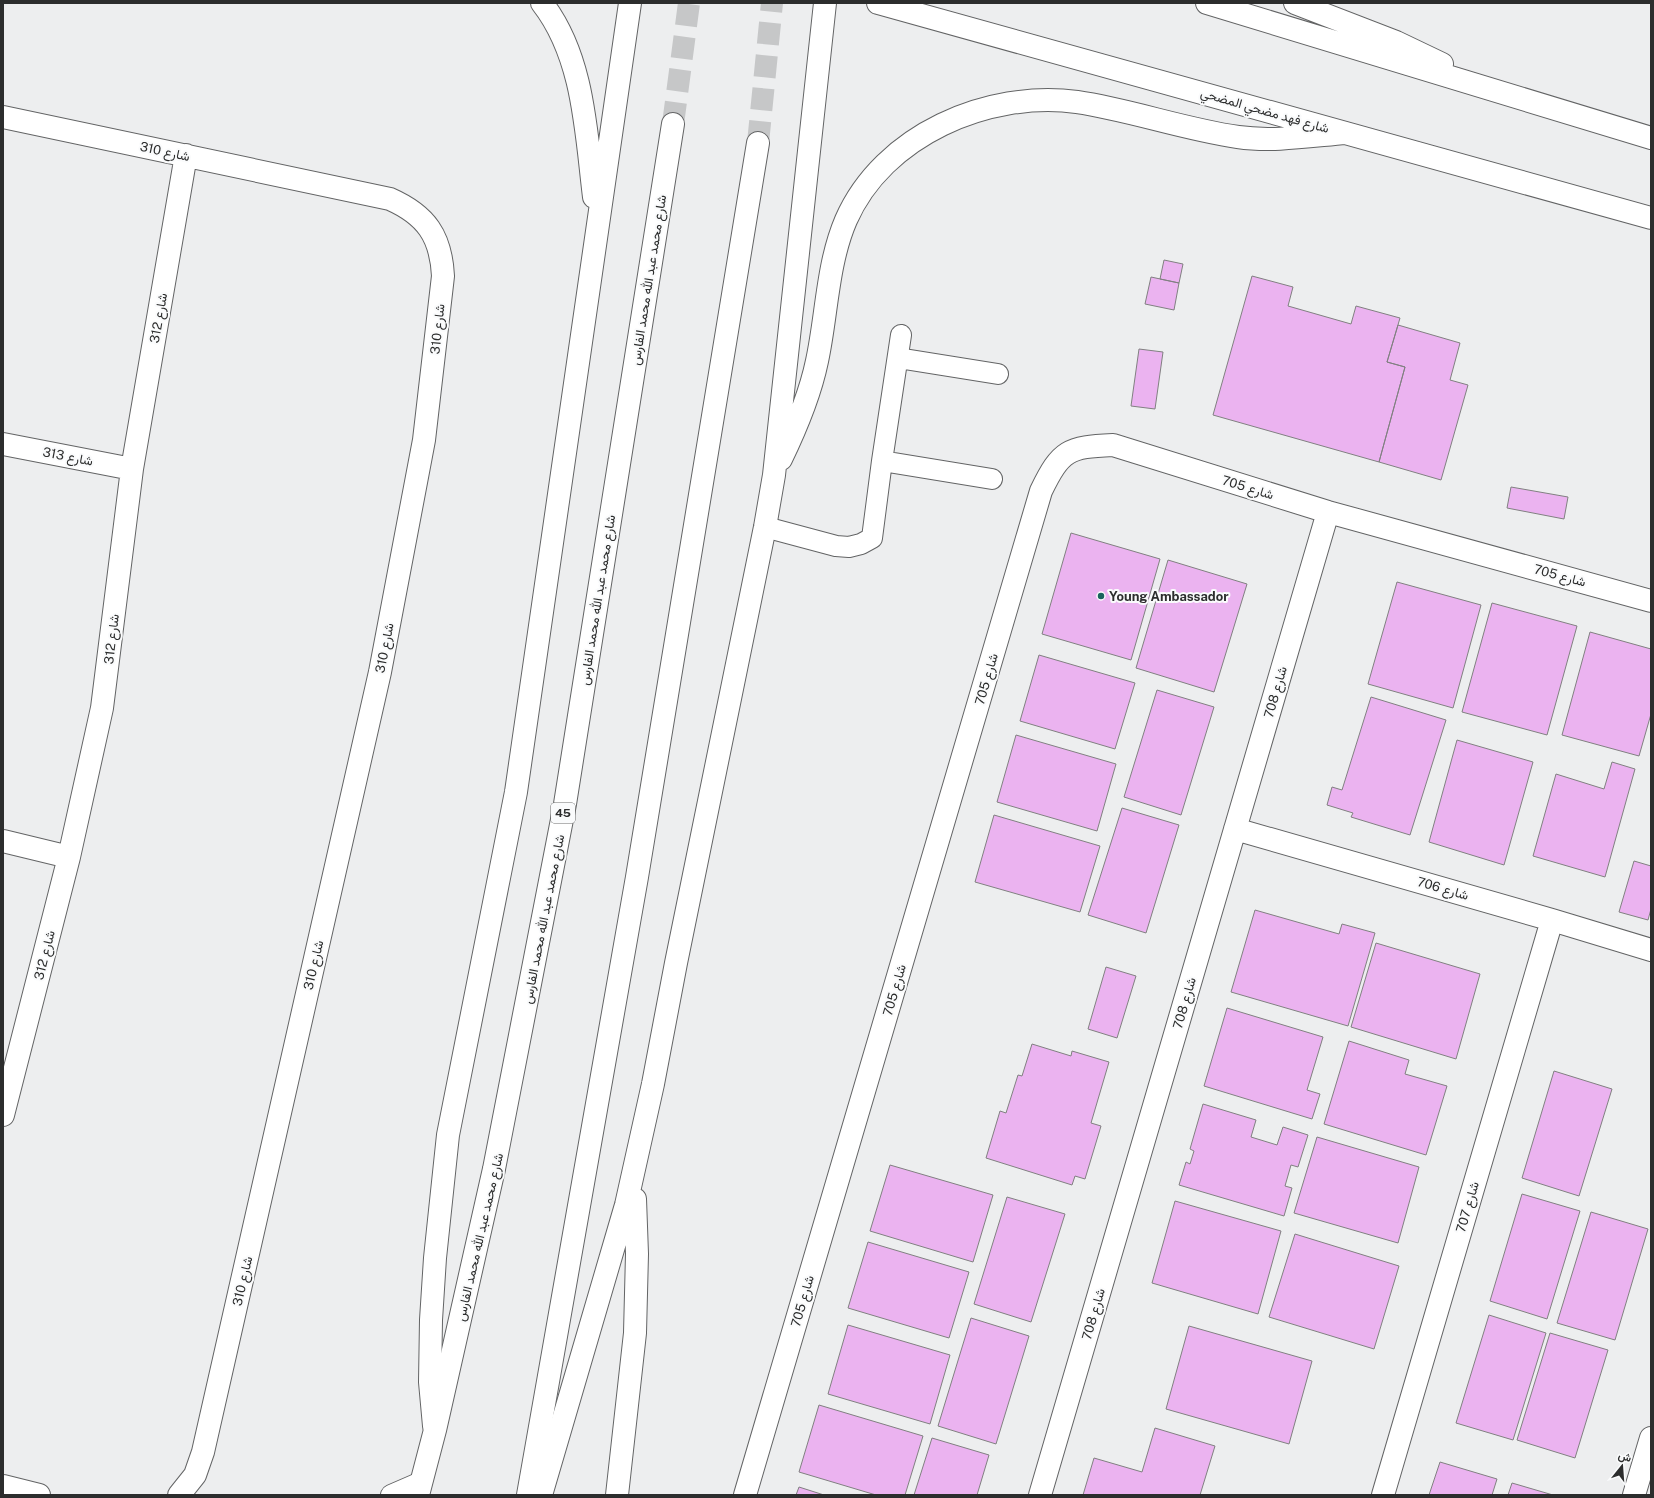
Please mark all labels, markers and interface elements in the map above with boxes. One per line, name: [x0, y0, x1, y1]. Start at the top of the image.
street label: شارع فهد مضحي المضحي: [1198, 85, 1331, 139]
street label: شارع 310: [138, 139, 191, 166]
street label: شارع محمد عبد الله محمد الفارس: [628, 194, 671, 367]
street label: شارع 312: [147, 292, 172, 345]
street label: شارع 310: [427, 303, 450, 355]
street label: شارع 313: [41, 444, 94, 471]
street label: شارع 705: [1220, 473, 1275, 504]
street label: شارع محمد عبد الله محمد الفارس: [577, 514, 620, 687]
street label: شارع 705: [1532, 561, 1587, 592]
place label: Young Ambassador: [1109, 589, 1229, 604]
marker: Young Ambassador: [1096, 591, 1106, 601]
street label: شارع 312: [101, 613, 124, 665]
street label: شارع 310: [372, 622, 399, 675]
street label: شارع 705: [972, 652, 1003, 707]
street label: شارع 708: [1261, 665, 1292, 720]
road number: 45: [551, 803, 575, 823]
street label: شارع محمد عبد الله محمد الفارس: [520, 833, 569, 1005]
street label: شارع 706: [1415, 874, 1470, 905]
street label: شارع 312: [31, 929, 60, 982]
street label: شارع 310: [300, 939, 328, 992]
street label: شارع 705: [880, 963, 911, 1018]
street label: شارع 708: [1170, 976, 1201, 1031]
street label: شارع محمد عبد الله محمد الفارس: [453, 1152, 508, 1323]
street label: شارع 707: [1453, 1180, 1484, 1235]
street label: شارع 310: [229, 1255, 257, 1308]
street label: شارع 705: [788, 1274, 819, 1329]
street label: شارع 708: [1079, 1287, 1110, 1342]
north arrow: [1602, 1446, 1642, 1486]
text: ش: [1617, 1449, 1633, 1465]

